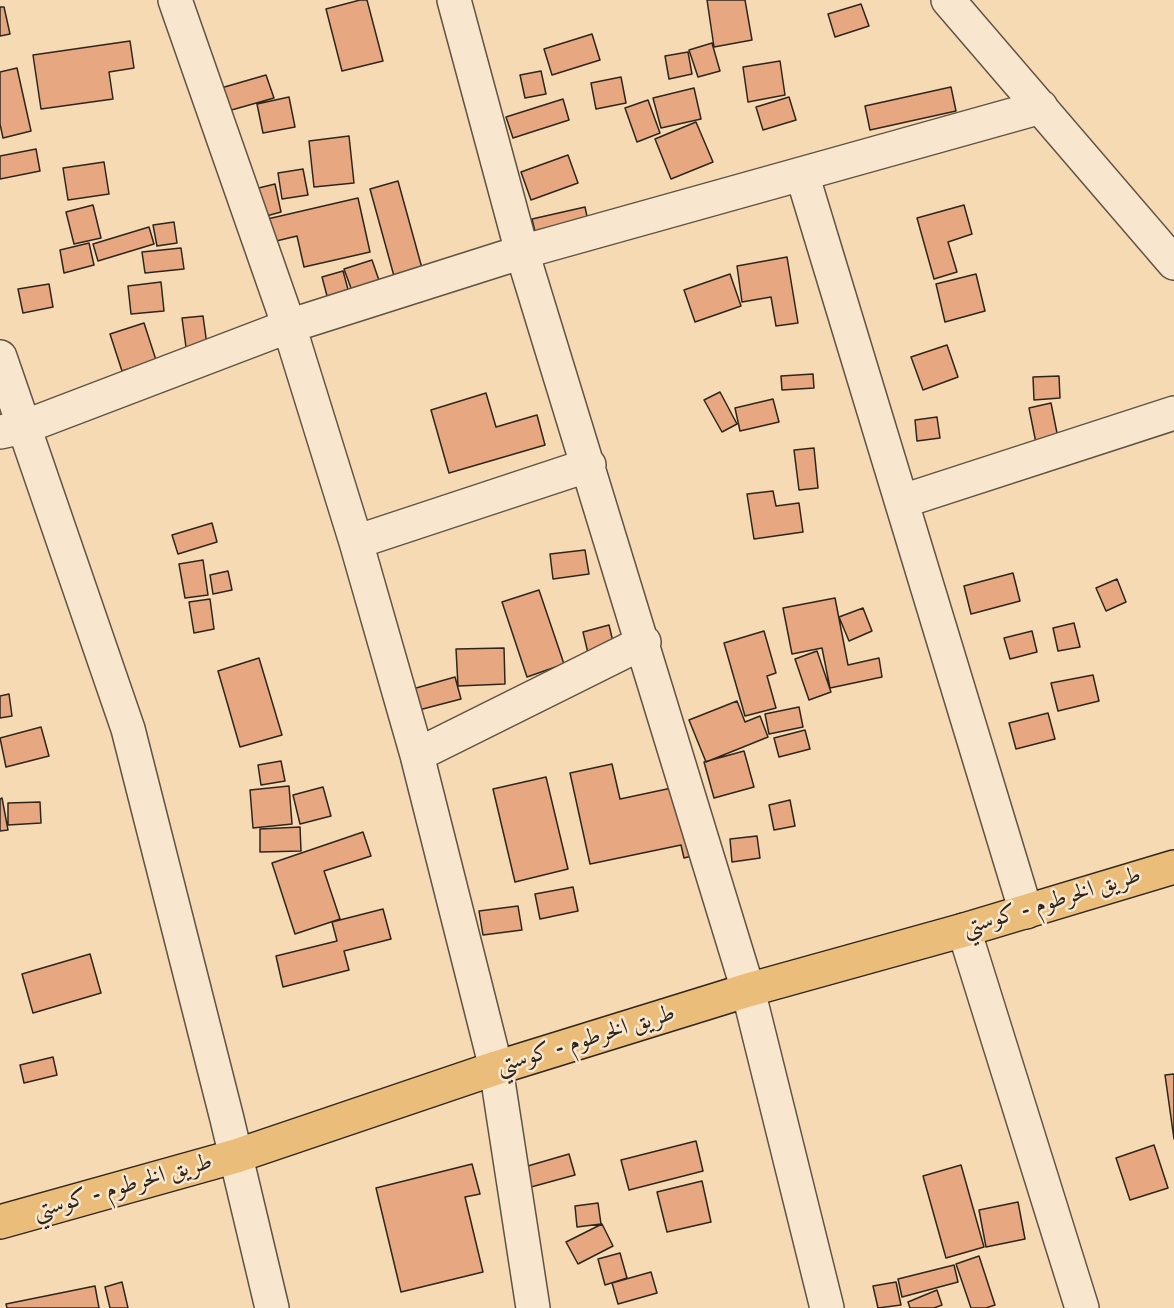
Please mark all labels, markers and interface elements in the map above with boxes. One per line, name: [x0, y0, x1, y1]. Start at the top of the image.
street label: طريق الخرطوم - كوستي: [959, 862, 1145, 944]
street label: طريق الخرطوم - كوستي: [493, 1000, 679, 1082]
street label: طريق الخرطوم - كوستي: [30, 1149, 216, 1227]

